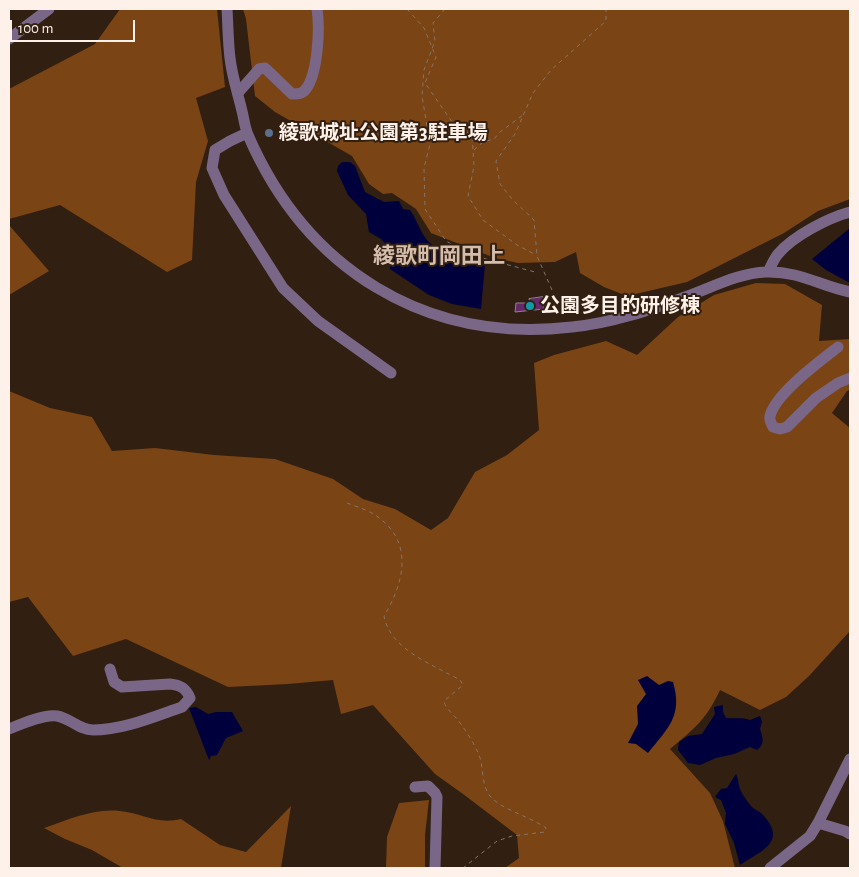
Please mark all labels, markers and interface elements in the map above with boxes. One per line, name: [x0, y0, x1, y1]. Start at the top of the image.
scale bar: [12, 10, 138, 42]
text: 100 m: [18, 21, 53, 36]
place label: 綾歌城址公園第3駐車場: [279, 121, 488, 145]
marker: 綾歌城址公園第3駐車場: [263, 127, 275, 139]
district label: 綾歌町岡田上: [373, 243, 505, 269]
place label: 公園多目的研修棟: [540, 294, 700, 318]
marker: 公園多目的研修棟: [524, 300, 536, 312]

